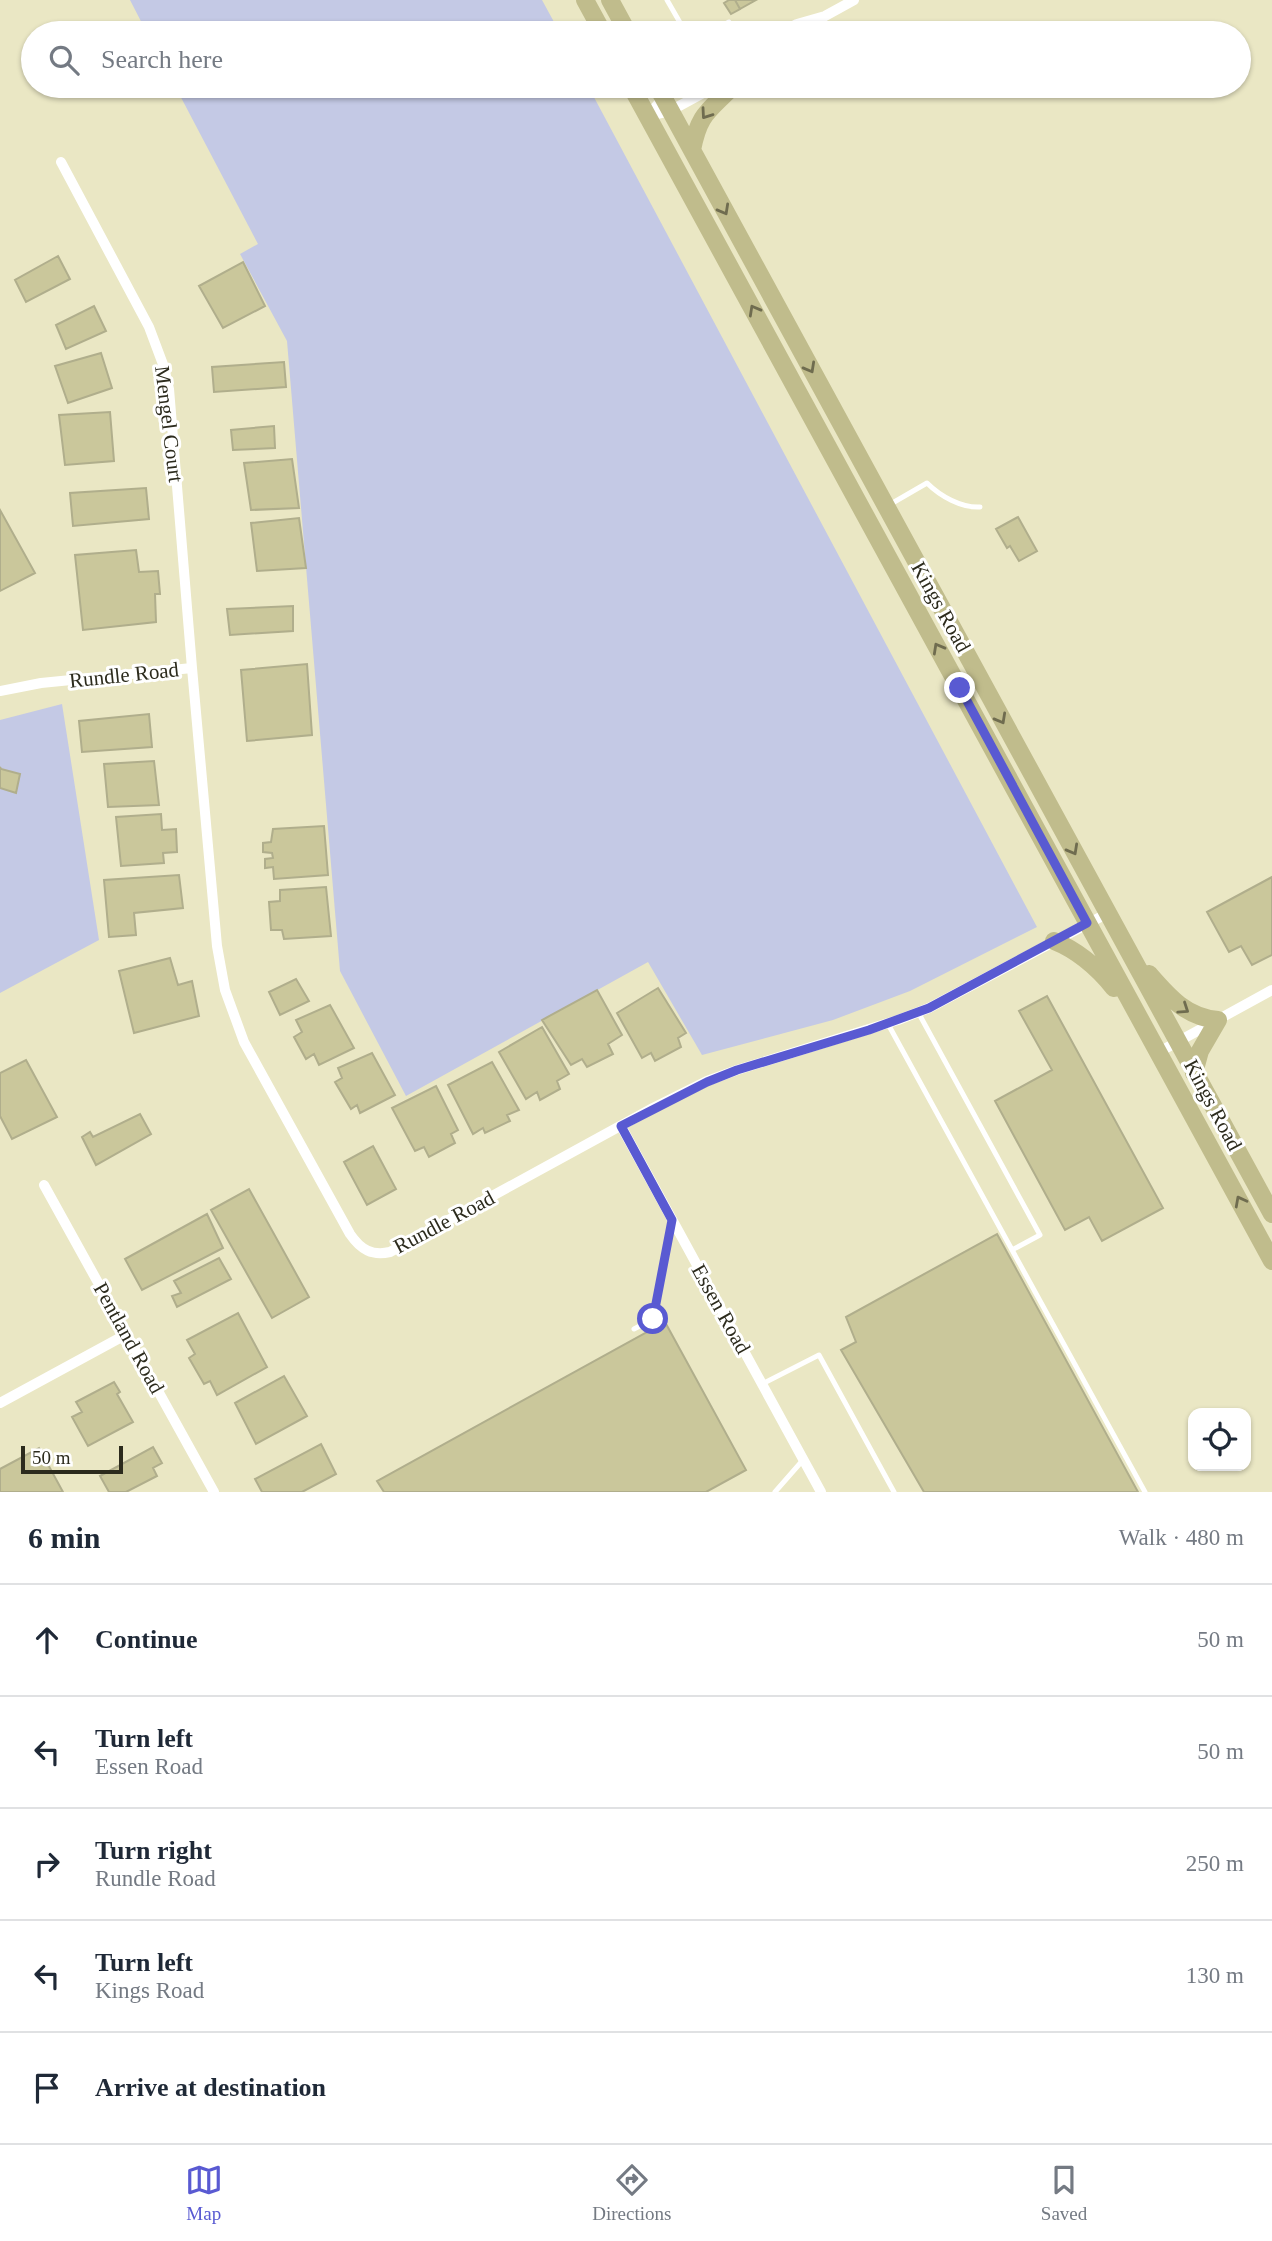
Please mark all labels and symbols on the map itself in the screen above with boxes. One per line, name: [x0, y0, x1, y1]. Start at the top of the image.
one-way arrow: [702, 106, 714, 119]
one-way arrow: [716, 203, 729, 215]
one-way arrow: [749, 305, 762, 317]
one-way arrow: [802, 361, 815, 373]
street label: Mengel Court: [150, 364, 188, 484]
street label: Kings Road: [906, 558, 976, 657]
one-way arrow: [933, 643, 946, 655]
street label: Rundle Road: [68, 657, 181, 693]
route end: [944, 672, 975, 703]
one-way arrow: [993, 711, 1006, 724]
one-way arrow: [1065, 842, 1078, 855]
one-way arrow: [1176, 1000, 1189, 1013]
street label: Kings Road: [1179, 1055, 1247, 1155]
street label: Rundle Road: [390, 1185, 499, 1258]
one-way arrow: [1234, 1195, 1248, 1208]
street label: Essen Road: [687, 1260, 756, 1358]
street label: Pentland Road: [89, 1278, 170, 1398]
route start: [637, 1303, 668, 1334]
scale bar: [21, 1443, 122, 1475]

